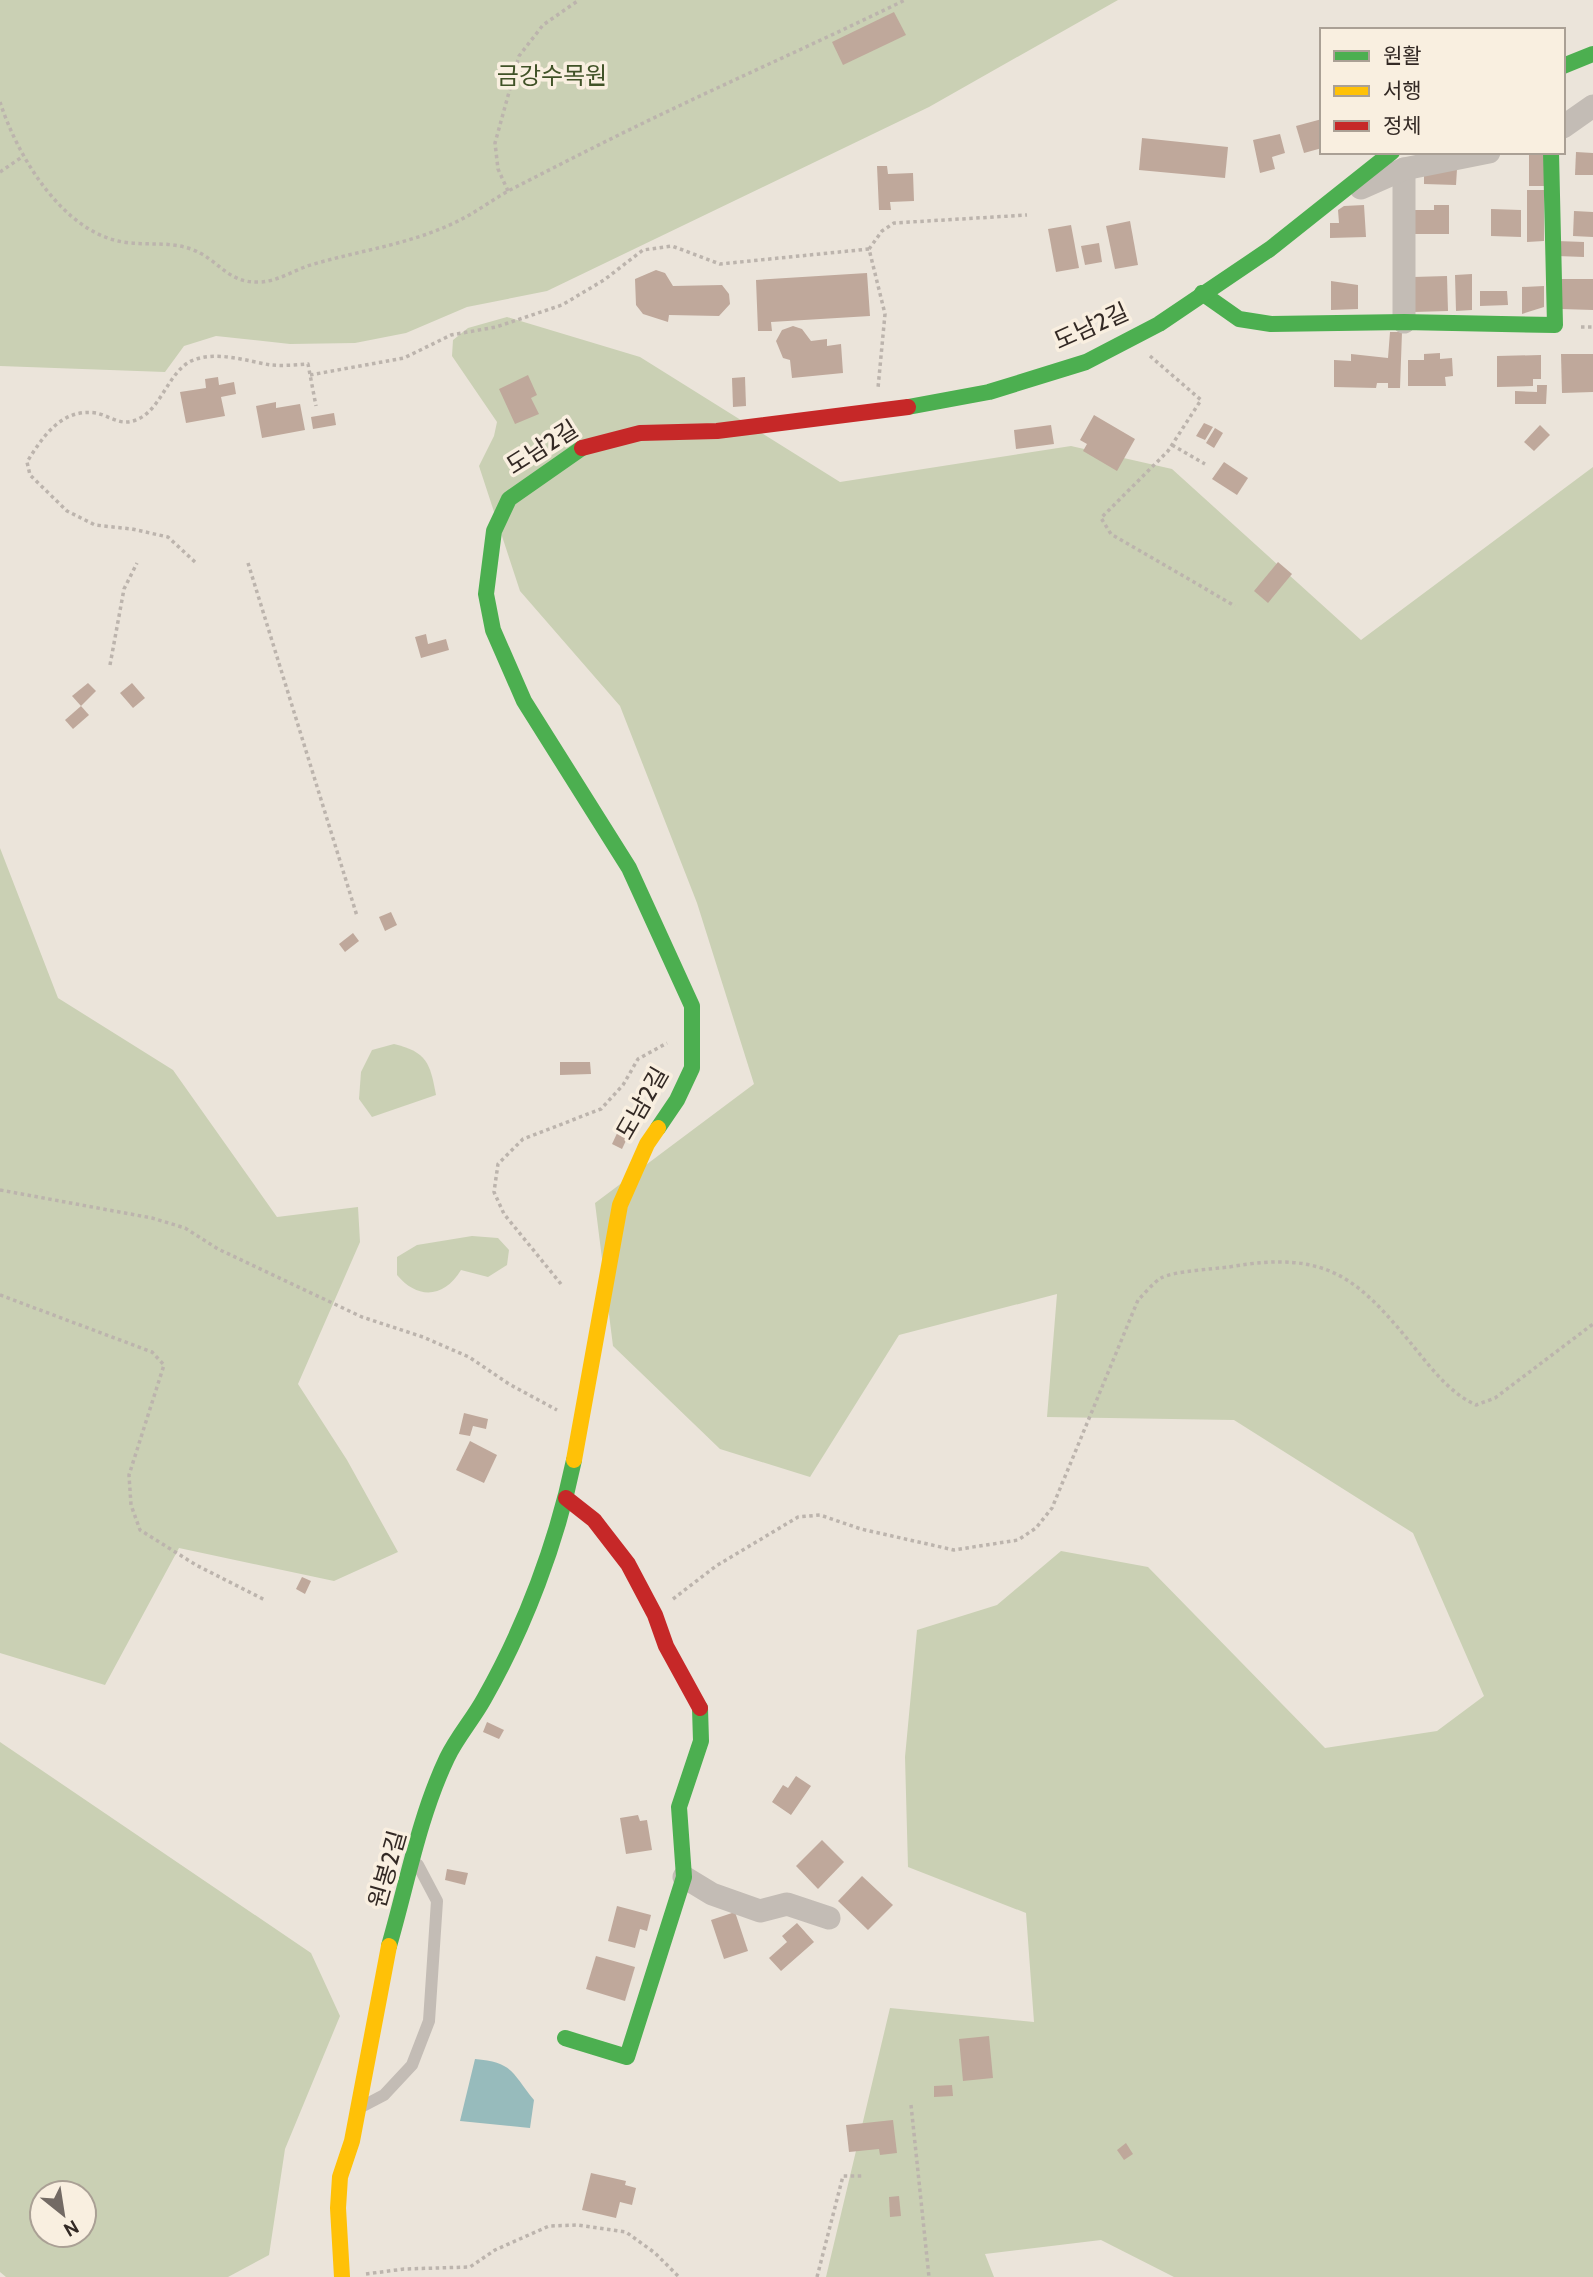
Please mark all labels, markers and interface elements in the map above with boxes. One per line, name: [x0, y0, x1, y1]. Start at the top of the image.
legend: [1320, 28, 1565, 154]
text: 원활: [1383, 43, 1422, 68]
park label: 금강수목원: [497, 61, 607, 90]
text: 서행: [1383, 78, 1422, 103]
text: 정체: [1383, 113, 1422, 138]
street label: 도남2길: [1049, 297, 1133, 355]
street label: 도남2길: [501, 414, 583, 480]
street label: 도남2길: [610, 1062, 674, 1144]
street label: 원봉2길: [362, 1827, 412, 1911]
north arrow: [28, 2179, 98, 2249]
text: N: [60, 2215, 83, 2242]

